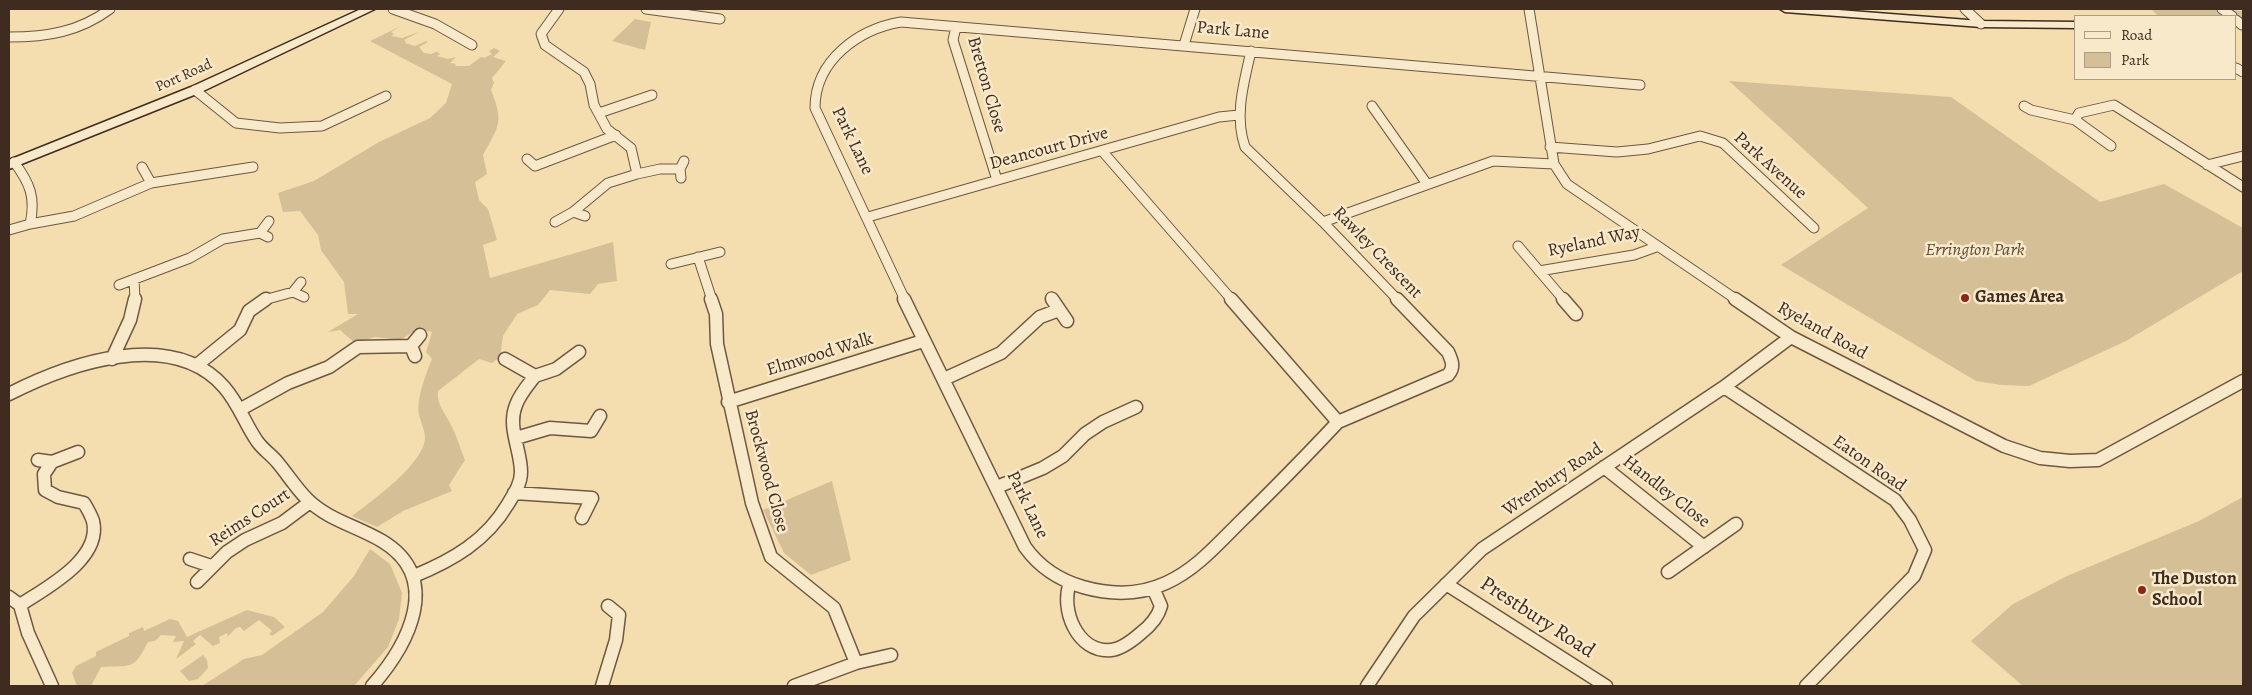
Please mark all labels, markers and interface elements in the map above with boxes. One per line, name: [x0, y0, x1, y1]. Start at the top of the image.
legend: [2074, 15, 2237, 80]
street label: Park Lane: [1196, 17, 1270, 45]
text: Road: [2121, 25, 2152, 45]
street label: Bretton Close: [962, 34, 1010, 136]
text: Park: [2121, 50, 2149, 70]
street label: Port Road: [153, 56, 215, 96]
street label: Park Lane: [826, 104, 878, 178]
street label: Deancourt Drive: [987, 123, 1111, 175]
street label: Park Avenue: [1729, 128, 1811, 204]
street label: Rawley Crescent: [1328, 202, 1426, 304]
street label: Ryeland Way: [1546, 222, 1642, 262]
park label: Errington Park: [1925, 240, 2025, 262]
place label: Games Area: [1975, 287, 2064, 309]
marker: Games Area: [1959, 292, 1971, 304]
street label: Ryeland Road: [1773, 297, 1871, 365]
street label: Elmwood Walk: [764, 329, 876, 381]
street label: Brockwood Close: [739, 407, 793, 535]
street label: Eaton Road: [1828, 431, 1910, 497]
street label: Wrenbury Road: [1499, 439, 1607, 521]
street label: Handley Close: [1618, 451, 1714, 533]
street label: Park Lane: [1001, 468, 1053, 542]
street label: Reims Court: [206, 484, 294, 552]
place label: The Duston School: [2152, 569, 2237, 612]
street label: Prestbury Road: [1475, 572, 1599, 664]
marker: The Duston School: [2136, 584, 2148, 596]

